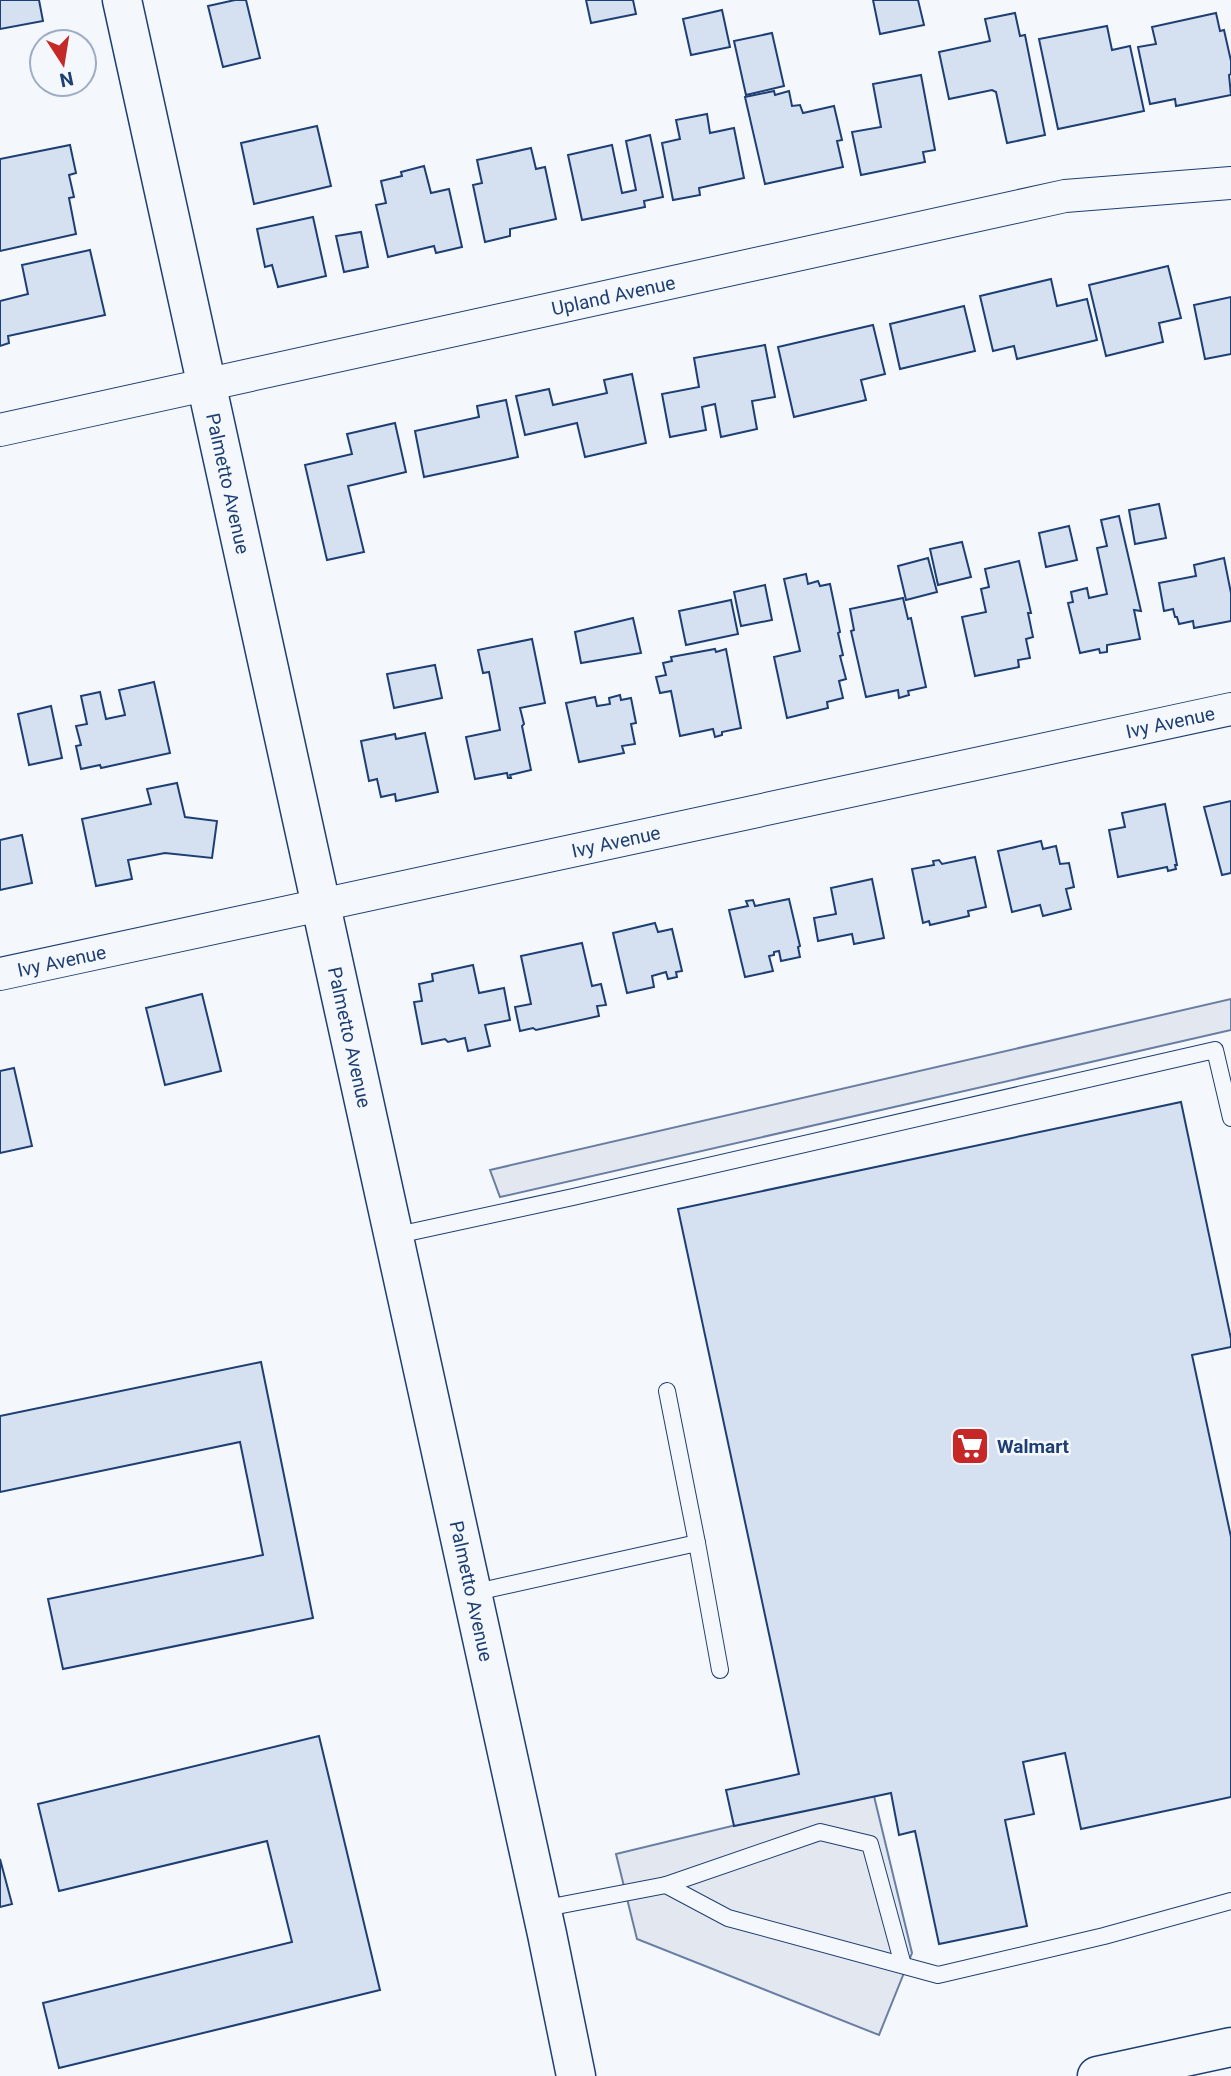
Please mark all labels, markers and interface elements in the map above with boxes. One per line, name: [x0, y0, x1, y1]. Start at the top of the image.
north arrow: [28, 28, 98, 98]
text: N: [57, 66, 75, 92]
street label: Upland Avenue: [549, 271, 678, 320]
street label: Palmetto Avenue: [201, 411, 254, 556]
street label: Ivy Avenue: [1124, 702, 1217, 743]
street label: Ivy Avenue: [569, 821, 663, 863]
street label: Ivy Avenue: [15, 940, 108, 982]
street label: Palmetto Avenue: [323, 965, 376, 1110]
supermarket icon: Walmart: [949, 1425, 991, 1467]
place label: Walmart: [997, 1435, 1070, 1458]
street label: Palmetto Avenue: [445, 1519, 498, 1664]

